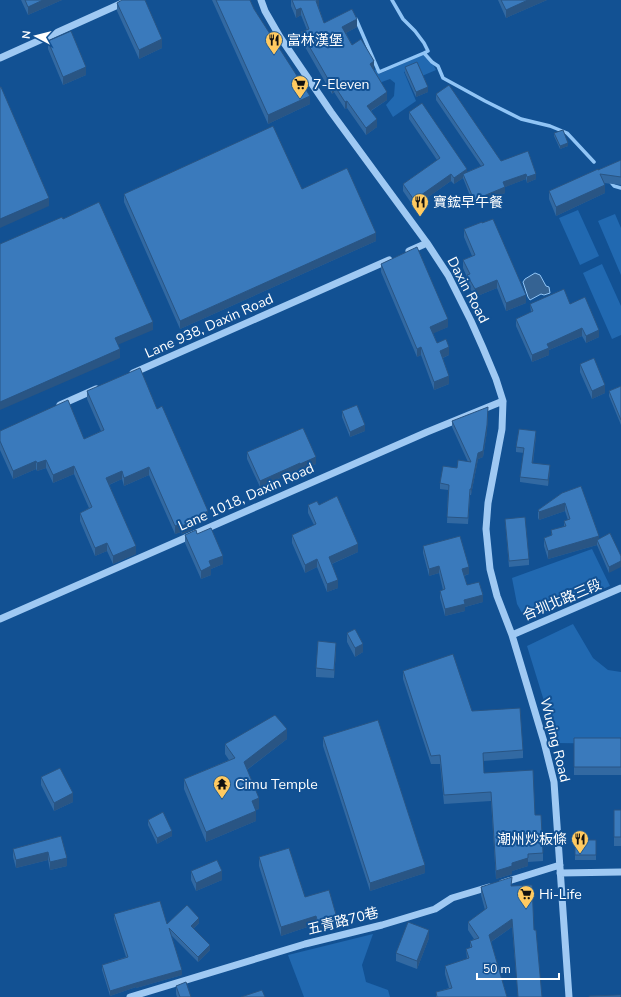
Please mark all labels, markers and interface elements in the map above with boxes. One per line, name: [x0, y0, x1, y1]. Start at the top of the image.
north arrow: [16, 16, 56, 56]
text: N: [19, 30, 35, 40]
restaurant icon: 富林漢堡: [264, 30, 284, 55]
place label: 富林漢堡: [287, 31, 343, 50]
supermarket icon: 7-Eleven: [290, 74, 310, 99]
place label: 7-Eleven: [313, 75, 369, 94]
restaurant icon: 寶鋐早午餐: [410, 192, 430, 217]
place label: 寶鋐早午餐: [433, 193, 503, 212]
street label: Daxin Road: [443, 254, 493, 326]
street label: Lane 938, Daxin Road: [142, 289, 276, 363]
street label: Lane 1018, Daxin Road: [175, 458, 317, 536]
street label: 合圳北路三段: [520, 575, 604, 625]
street label: Wuqing Road: [535, 696, 575, 784]
temple icon: Cimu Temple: [212, 774, 232, 799]
place label: Cimu Temple: [235, 775, 318, 794]
restaurant icon: 潮州炒板條: [570, 829, 590, 854]
place label: 潮州炒板條: [497, 830, 567, 849]
supermarket icon: Hi-Life: [516, 884, 536, 909]
place label: Hi-Life: [539, 885, 582, 904]
street label: 五青路70巷: [305, 903, 381, 939]
scale bar: [477, 955, 559, 981]
text: 50 m: [483, 961, 511, 977]

